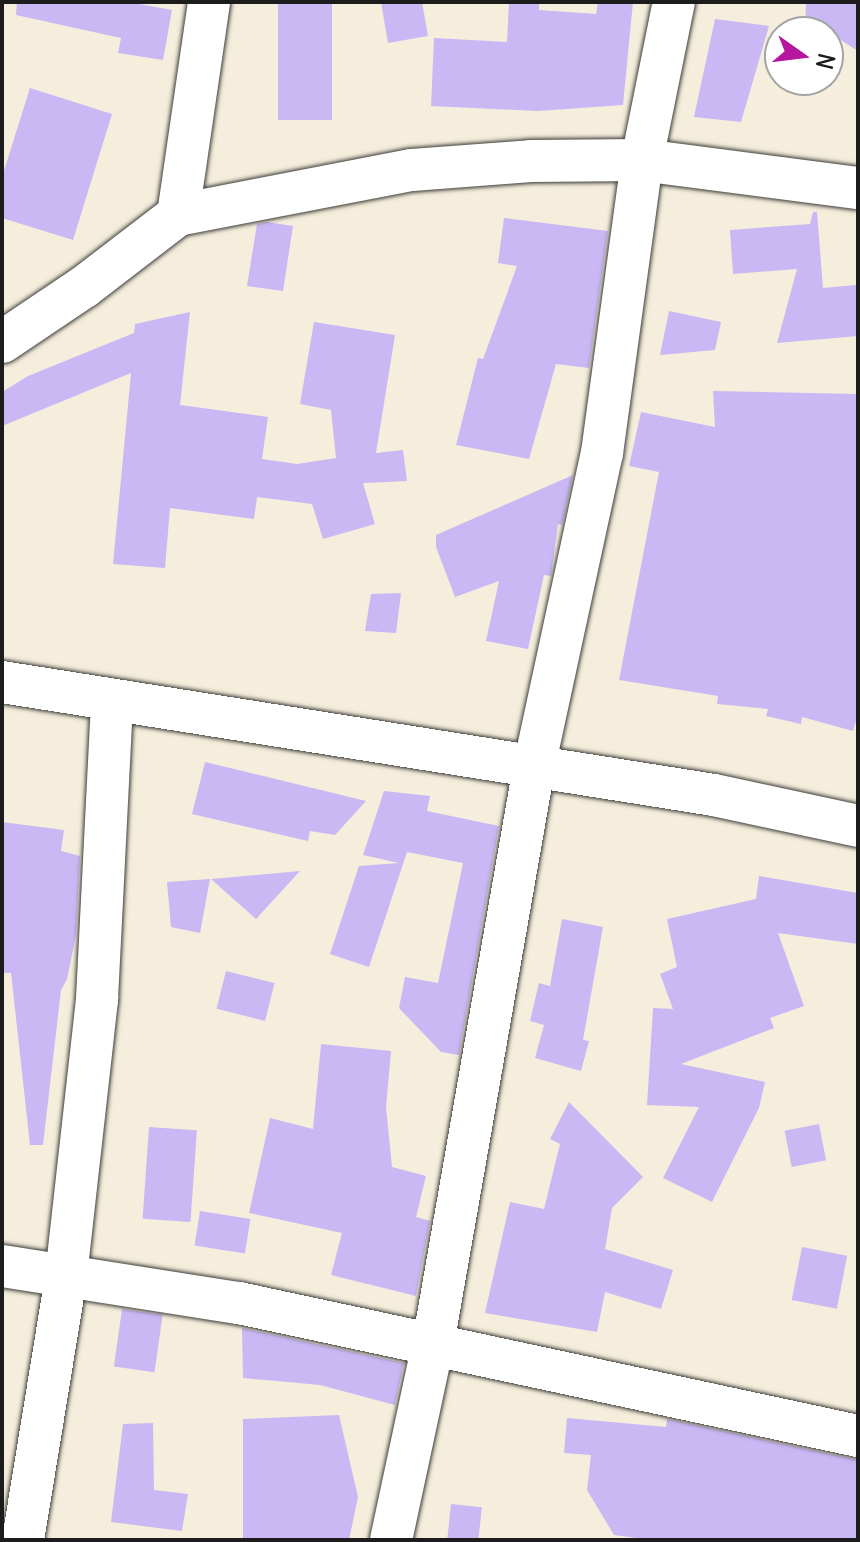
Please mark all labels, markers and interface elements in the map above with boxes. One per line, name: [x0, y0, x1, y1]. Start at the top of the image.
north arrow: [764, 16, 844, 96]
text: N: [810, 51, 841, 72]

